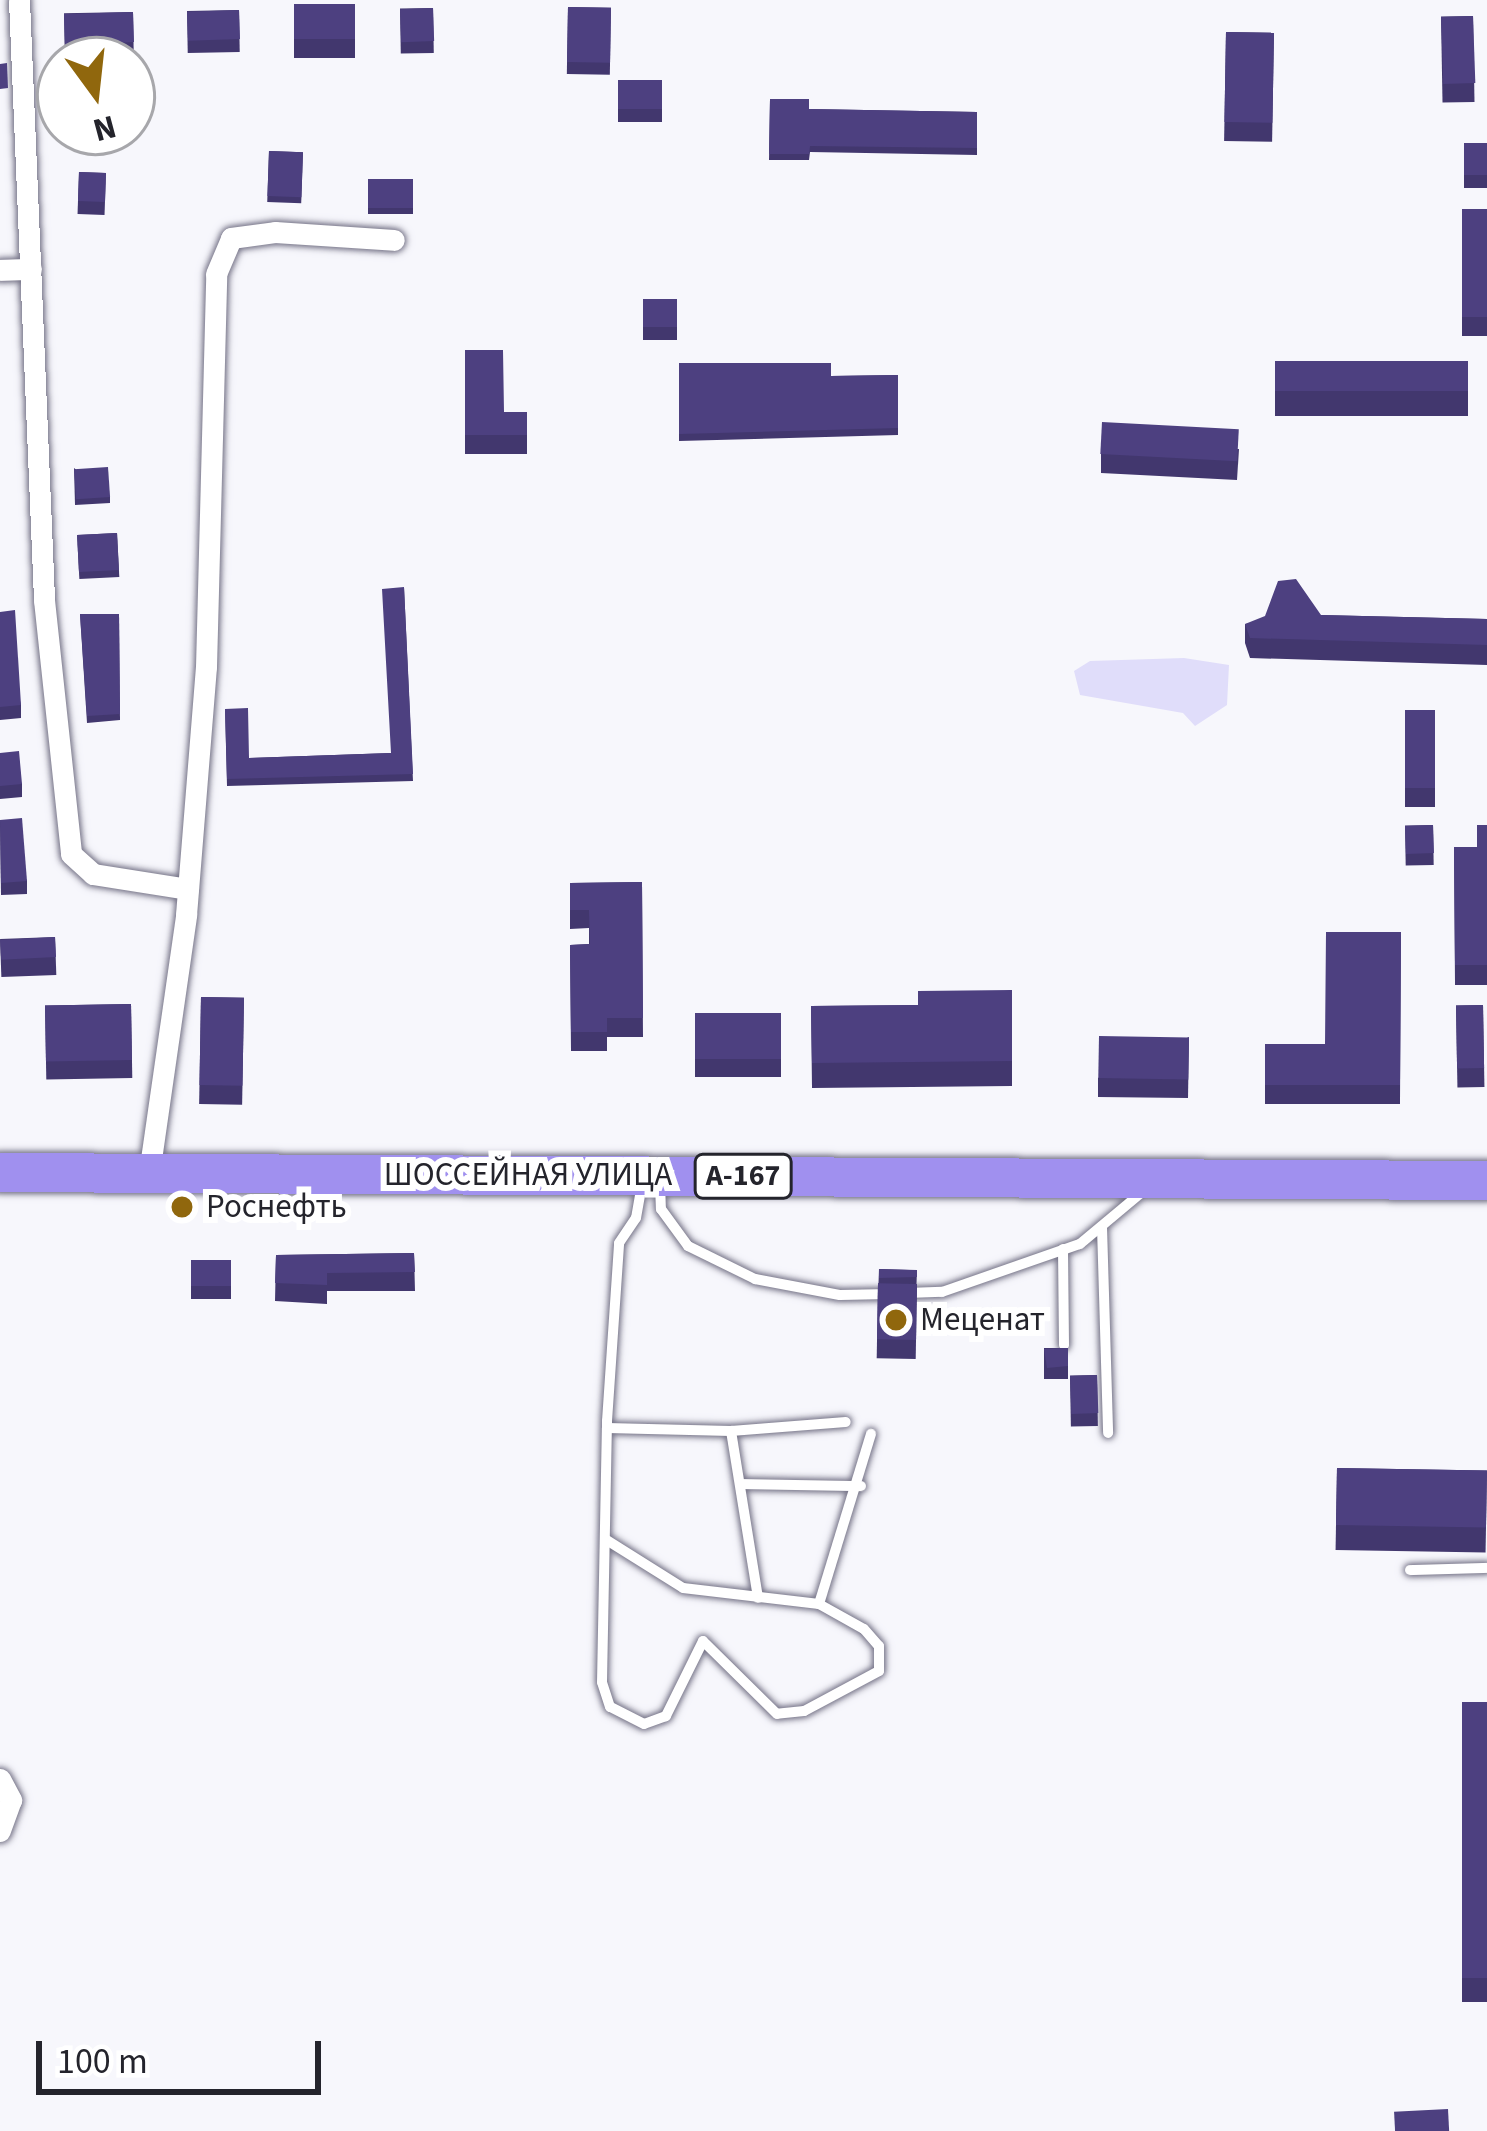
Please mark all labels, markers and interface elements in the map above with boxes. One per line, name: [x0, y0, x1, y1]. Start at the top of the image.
north arrow: [36, 36, 156, 156]
text: N: [88, 103, 121, 154]
road number: А-167: [692, 1152, 794, 1200]
street label: ШОССЕЙНАЯ УЛИЦА: [384, 1155, 672, 1195]
place label: Роснефть: [206, 1187, 347, 1227]
marker: Роснефть: [169, 1194, 195, 1220]
place label: Меценат: [920, 1300, 1045, 1340]
marker: Меценат: [883, 1307, 909, 1333]
scale bar: [42, 2017, 327, 2091]
text: 100 m: [57, 2036, 148, 2087]

